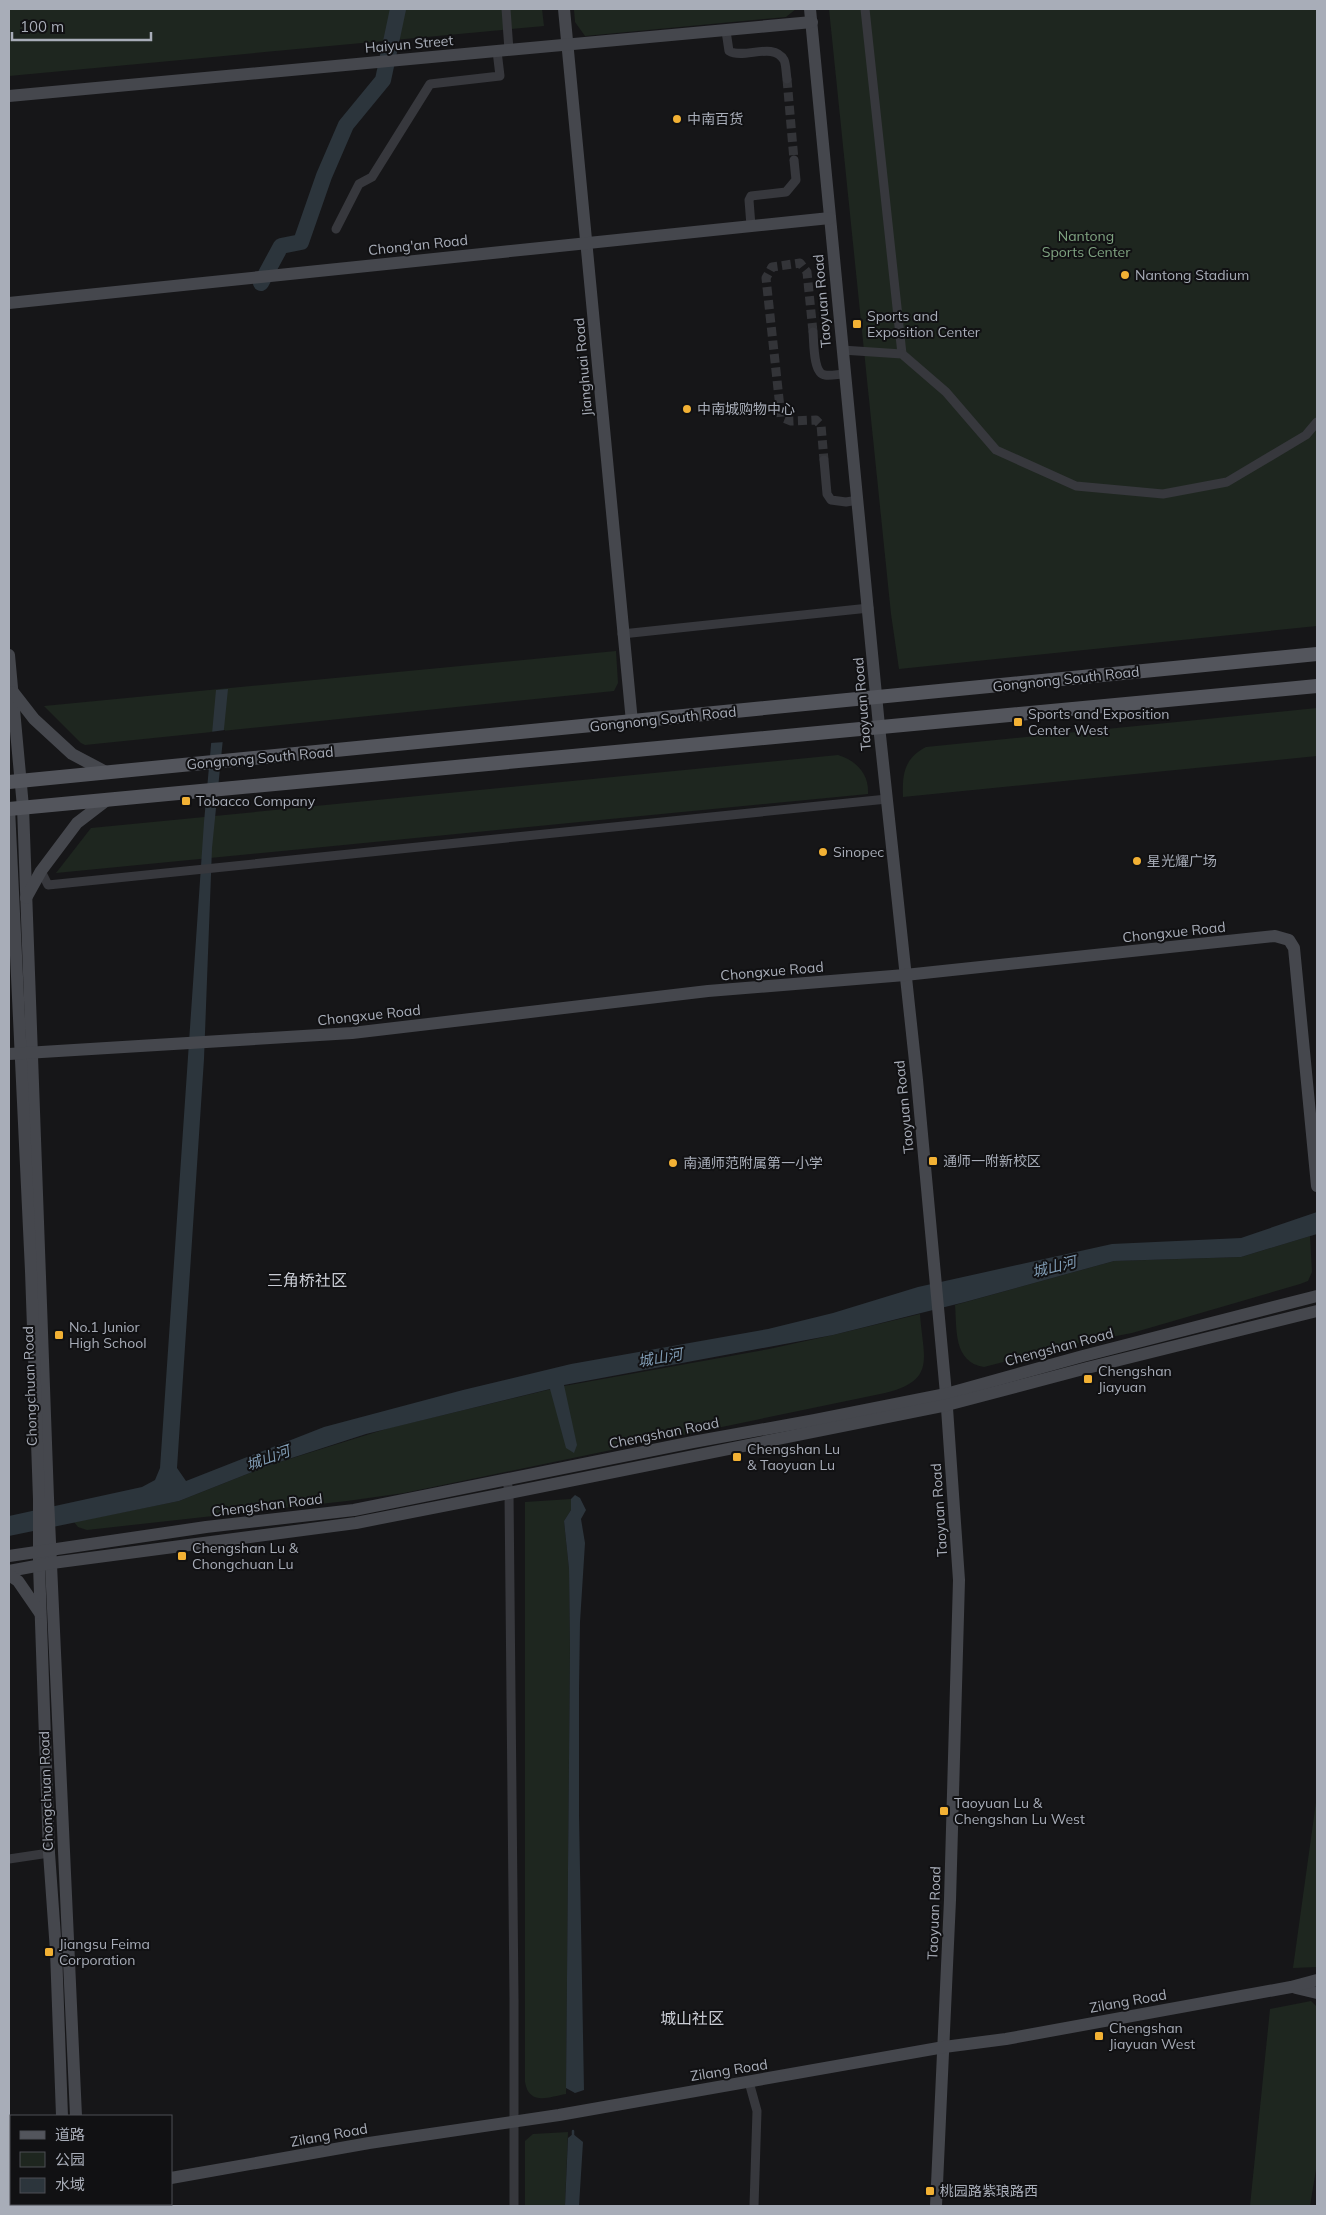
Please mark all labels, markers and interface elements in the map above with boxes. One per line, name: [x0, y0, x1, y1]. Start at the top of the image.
scale bar: [12, 10, 151, 42]
text: 100 m: [20, 17, 64, 36]
street label: Haiyun Street: [364, 31, 454, 57]
place label: 中南百货: [687, 110, 743, 128]
marker: 中南百货: [671, 113, 683, 125]
park label: Nantong Sports Center: [1042, 227, 1131, 261]
street label: Chong'an Road: [367, 231, 469, 259]
street label: Taoyuan Road: [809, 254, 835, 348]
place label: Nantong Stadium: [1135, 266, 1249, 284]
marker: Nantong Stadium: [1119, 269, 1131, 281]
place label: Sports and Exposition Center: [867, 307, 981, 341]
street label: Jianghuai Road: [570, 317, 596, 417]
marker: Sports and Exposition Center: [851, 318, 863, 330]
place label: 中南城购物中心: [697, 400, 795, 418]
marker: 中南城购物中心: [681, 403, 693, 415]
street label: Taoyuan Road: [849, 657, 875, 751]
street label: Gongnong South Road: [992, 662, 1140, 696]
street label: Gongnong South Road: [589, 702, 737, 736]
place label: Sports and Exposition Center West: [1028, 705, 1170, 739]
marker: Sports and Exposition Center West: [1012, 716, 1024, 728]
street label: Gongnong South Road: [186, 743, 334, 773]
place label: Tobacco Company: [196, 792, 316, 810]
marker: Tobacco Company: [180, 795, 192, 807]
place label: Sinopec: [833, 843, 884, 861]
marker: Sinopec: [817, 846, 829, 858]
place label: 星光耀广场: [1147, 852, 1217, 870]
marker: 星光耀广场: [1131, 855, 1143, 867]
street label: Chongxue Road: [1122, 918, 1226, 946]
street label: Chongxue Road: [720, 958, 824, 984]
street label: Chongxue Road: [317, 1001, 421, 1029]
street label: Taoyuan Road: [890, 1059, 918, 1155]
place label: 通师一附新校区: [943, 1152, 1041, 1170]
place label: 南通师范附属第一小学: [683, 1154, 823, 1172]
marker: 通师一附新校区: [927, 1155, 939, 1167]
marker: 南通师范附属第一小学: [667, 1157, 679, 1169]
water label: 城山河: [1030, 1251, 1081, 1281]
district label: 三角桥社区: [267, 1270, 347, 1290]
place label: No.1 Junior High School: [69, 1318, 147, 1352]
street label: Chengshan Road: [1003, 1324, 1115, 1370]
street label: Chongchuan Road: [19, 1326, 41, 1446]
marker: No.1 Junior High School: [53, 1329, 65, 1341]
water label: 城山河: [636, 1344, 687, 1371]
place label: Chengshan Jiayuan: [1098, 1362, 1172, 1396]
marker: Chengshan Jiayuan: [1082, 1373, 1094, 1385]
street label: Chengshan Road: [607, 1414, 721, 1452]
water label: 城山河: [243, 1440, 295, 1474]
place label: Chengshan Lu & Taoyuan Lu: [747, 1440, 840, 1474]
marker: Chengshan Lu & Taoyuan Lu: [731, 1451, 743, 1463]
street label: Taoyuan Road: [927, 1463, 951, 1557]
street label: Chengshan Road: [210, 1489, 324, 1521]
place label: Chengshan Lu & Chongchuan Lu: [192, 1539, 299, 1573]
marker: Chengshan Lu & Chongchuan Lu: [176, 1550, 188, 1562]
street label: Chongchuan Road: [35, 1731, 57, 1851]
place label: Taoyuan Lu & Chengshan Lu West: [954, 1794, 1085, 1828]
marker: Taoyuan Lu & Chengshan Lu West: [938, 1805, 950, 1817]
street label: Taoyuan Road: [923, 1866, 945, 1960]
place label: Jiangsu Feima Corporation: [59, 1935, 150, 1969]
marker: Jiangsu Feima Corporation: [43, 1946, 55, 1958]
street label: Zilang Road: [1088, 1985, 1168, 2017]
district label: 城山社区: [660, 2008, 724, 2028]
place label: Chengshan Jiayuan West: [1109, 2019, 1195, 2053]
marker: Chengshan Jiayuan West: [1093, 2030, 1105, 2042]
street label: Zilang Road: [689, 2055, 769, 2085]
legend: [10, 2115, 172, 2205]
street label: Zilang Road: [289, 2119, 369, 2151]
text: 道路: [55, 2125, 85, 2144]
text: 公园: [55, 2150, 85, 2169]
text: 水域: [55, 2175, 85, 2194]
place label: 桃园路紫琅路西: [940, 2182, 1038, 2200]
marker: 桃园路紫琅路西: [924, 2185, 936, 2197]

